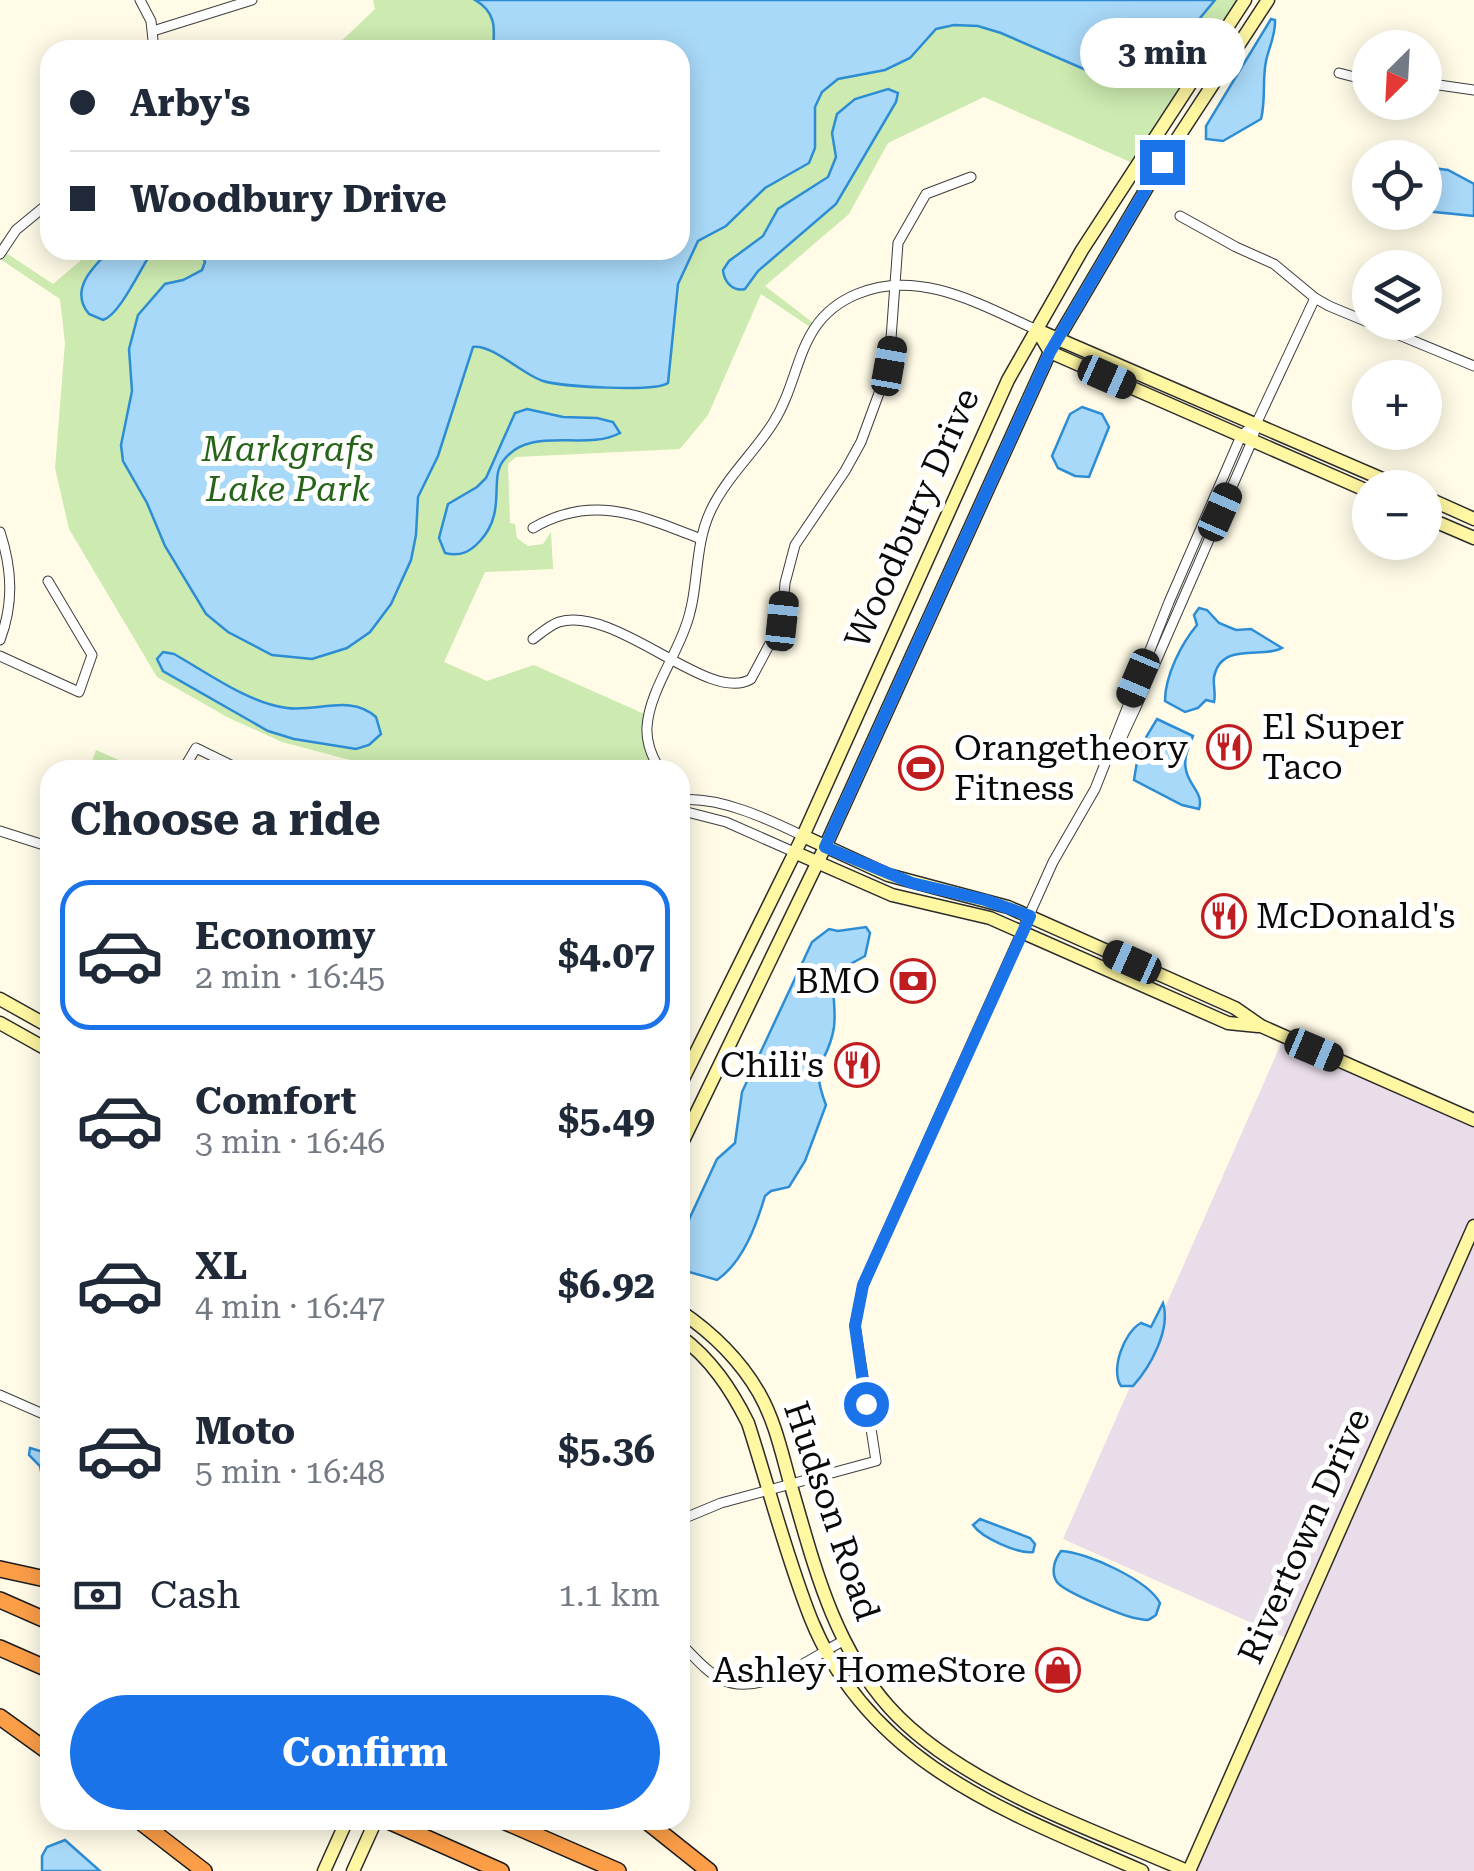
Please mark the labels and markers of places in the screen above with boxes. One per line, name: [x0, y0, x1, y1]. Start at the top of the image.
place label: El Super Taco: [1262, 707, 1404, 788]
restaurant icon: El Super Taco: [1206, 724, 1252, 770]
place label: Orangetheory Fitness: [954, 728, 1188, 809]
sports icon: Orangetheory Fitness: [898, 745, 944, 791]
restaurant icon: McDonald's: [1201, 893, 1247, 939]
place label: McDonald's: [1256, 896, 1455, 937]
bank icon: BMO: [890, 958, 936, 1004]
place label: BMO: [795, 961, 880, 1002]
restaurant icon: Chili's: [834, 1042, 880, 1088]
place label: Chili's: [720, 1045, 824, 1086]
shop icon: Ashley HomeStore: [1035, 1647, 1081, 1693]
place label: Ashley HomeStore: [712, 1650, 1026, 1691]

